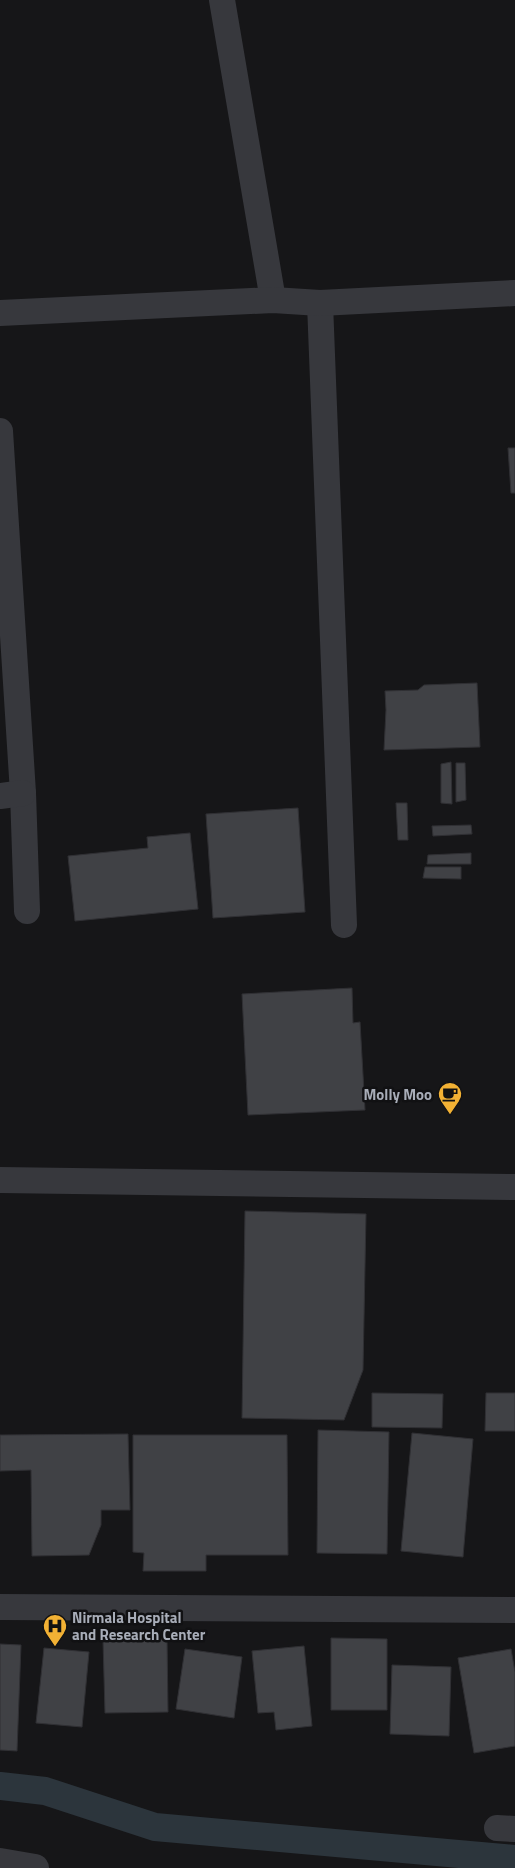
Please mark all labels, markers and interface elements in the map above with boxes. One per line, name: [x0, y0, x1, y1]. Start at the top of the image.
cafe icon: Molly Moo: [437, 1081, 463, 1115]
place label: Molly Moo: [364, 1083, 432, 1106]
place label: Nirmala Hospital and Research Center: [72, 1606, 206, 1646]
hospital icon: Nirmala Hospital and Research Center: [42, 1613, 68, 1647]

